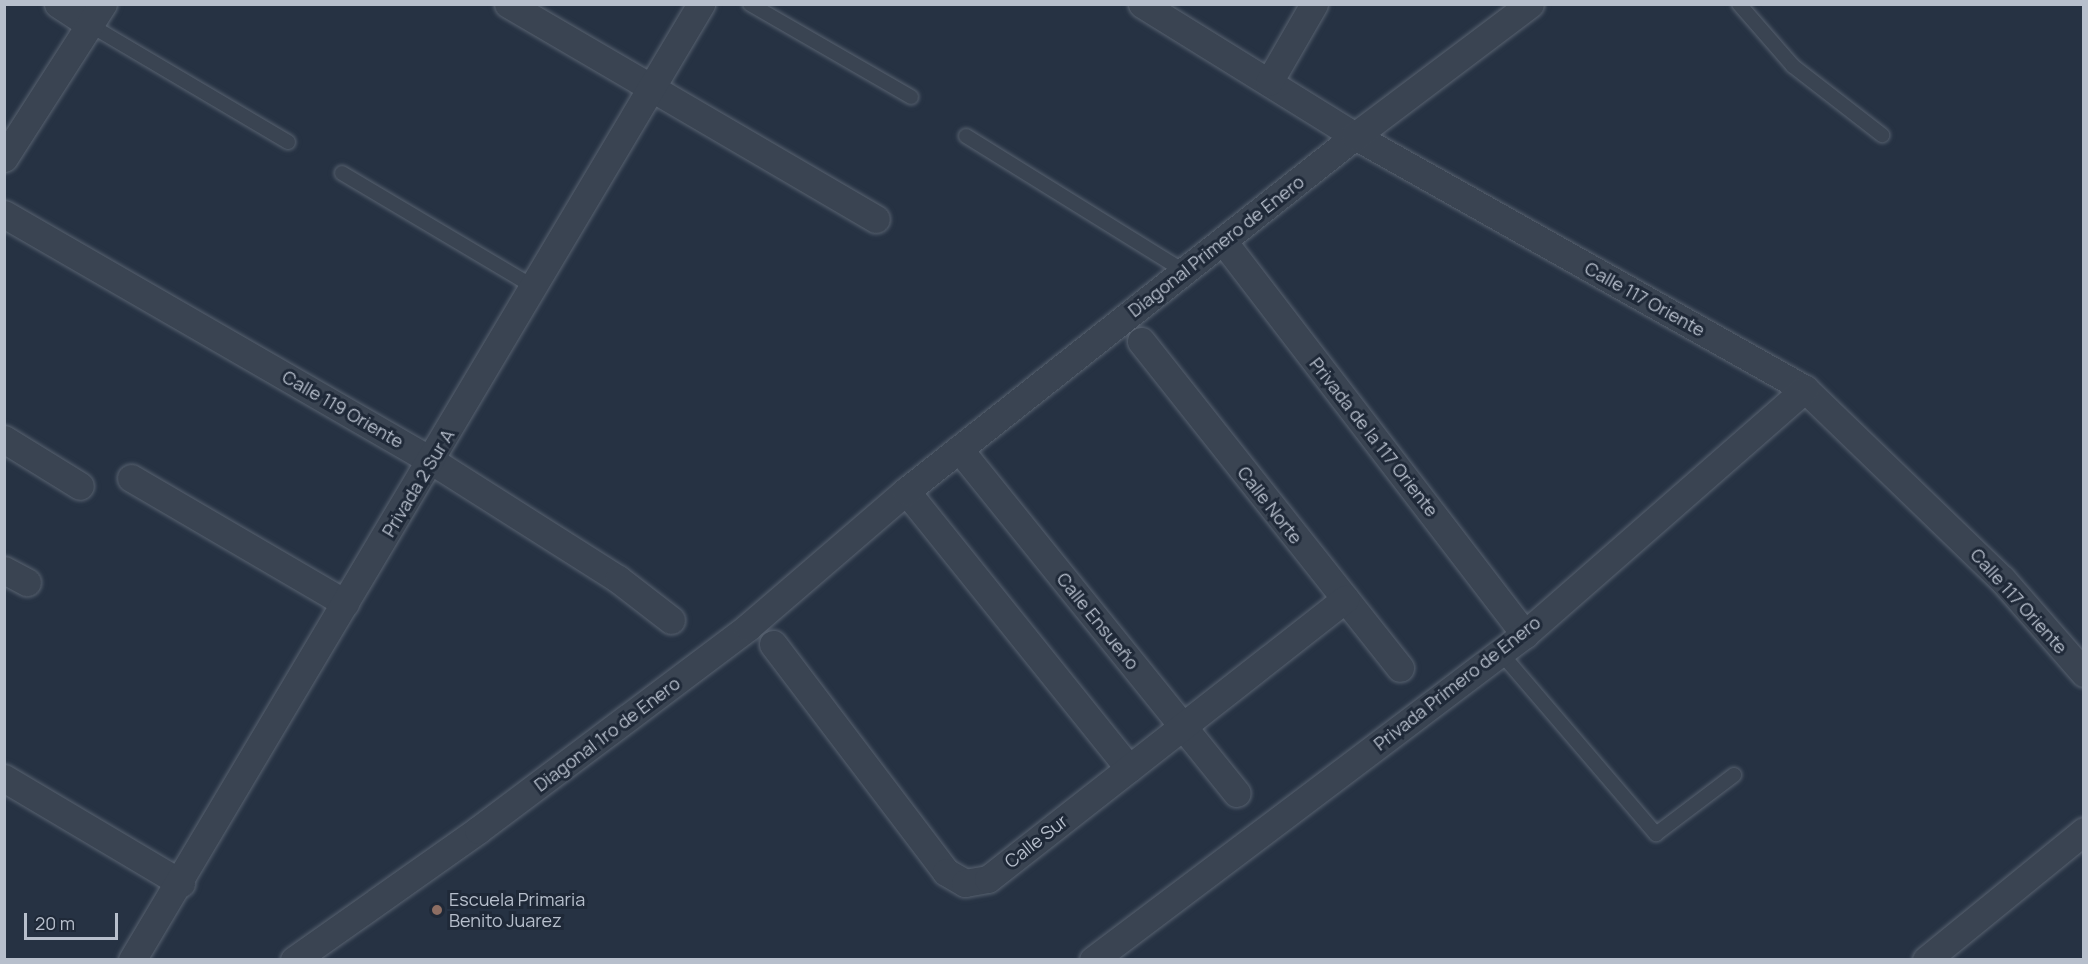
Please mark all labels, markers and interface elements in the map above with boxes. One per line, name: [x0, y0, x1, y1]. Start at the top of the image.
street label: Diagonal Primero de Enero: [1124, 171, 1308, 321]
street label: Calle 117 Oriente: [1581, 257, 1709, 341]
street label: Privada de la 117 Oriente: [1305, 353, 1443, 521]
street label: Calle 119 Oriente: [279, 366, 407, 452]
street label: Privada 2 Sur A: [377, 425, 459, 541]
street label: Calle Norte: [1233, 462, 1307, 548]
street label: Calle 117 Oriente: [1966, 544, 2072, 658]
street label: Calle Ensueño: [1052, 568, 1144, 674]
street label: Privada Primero de Enero: [1369, 611, 1545, 755]
street label: Diagonal 1ro de Enero: [530, 672, 684, 796]
street label: Calle Sur: [1000, 810, 1072, 872]
place label: Escuela Primaria Benito Juarez: [449, 889, 585, 932]
scale bar: [27, 901, 122, 939]
marker: Escuela Primaria Benito Juarez: [430, 903, 444, 917]
text: 20 m: [35, 911, 75, 935]

